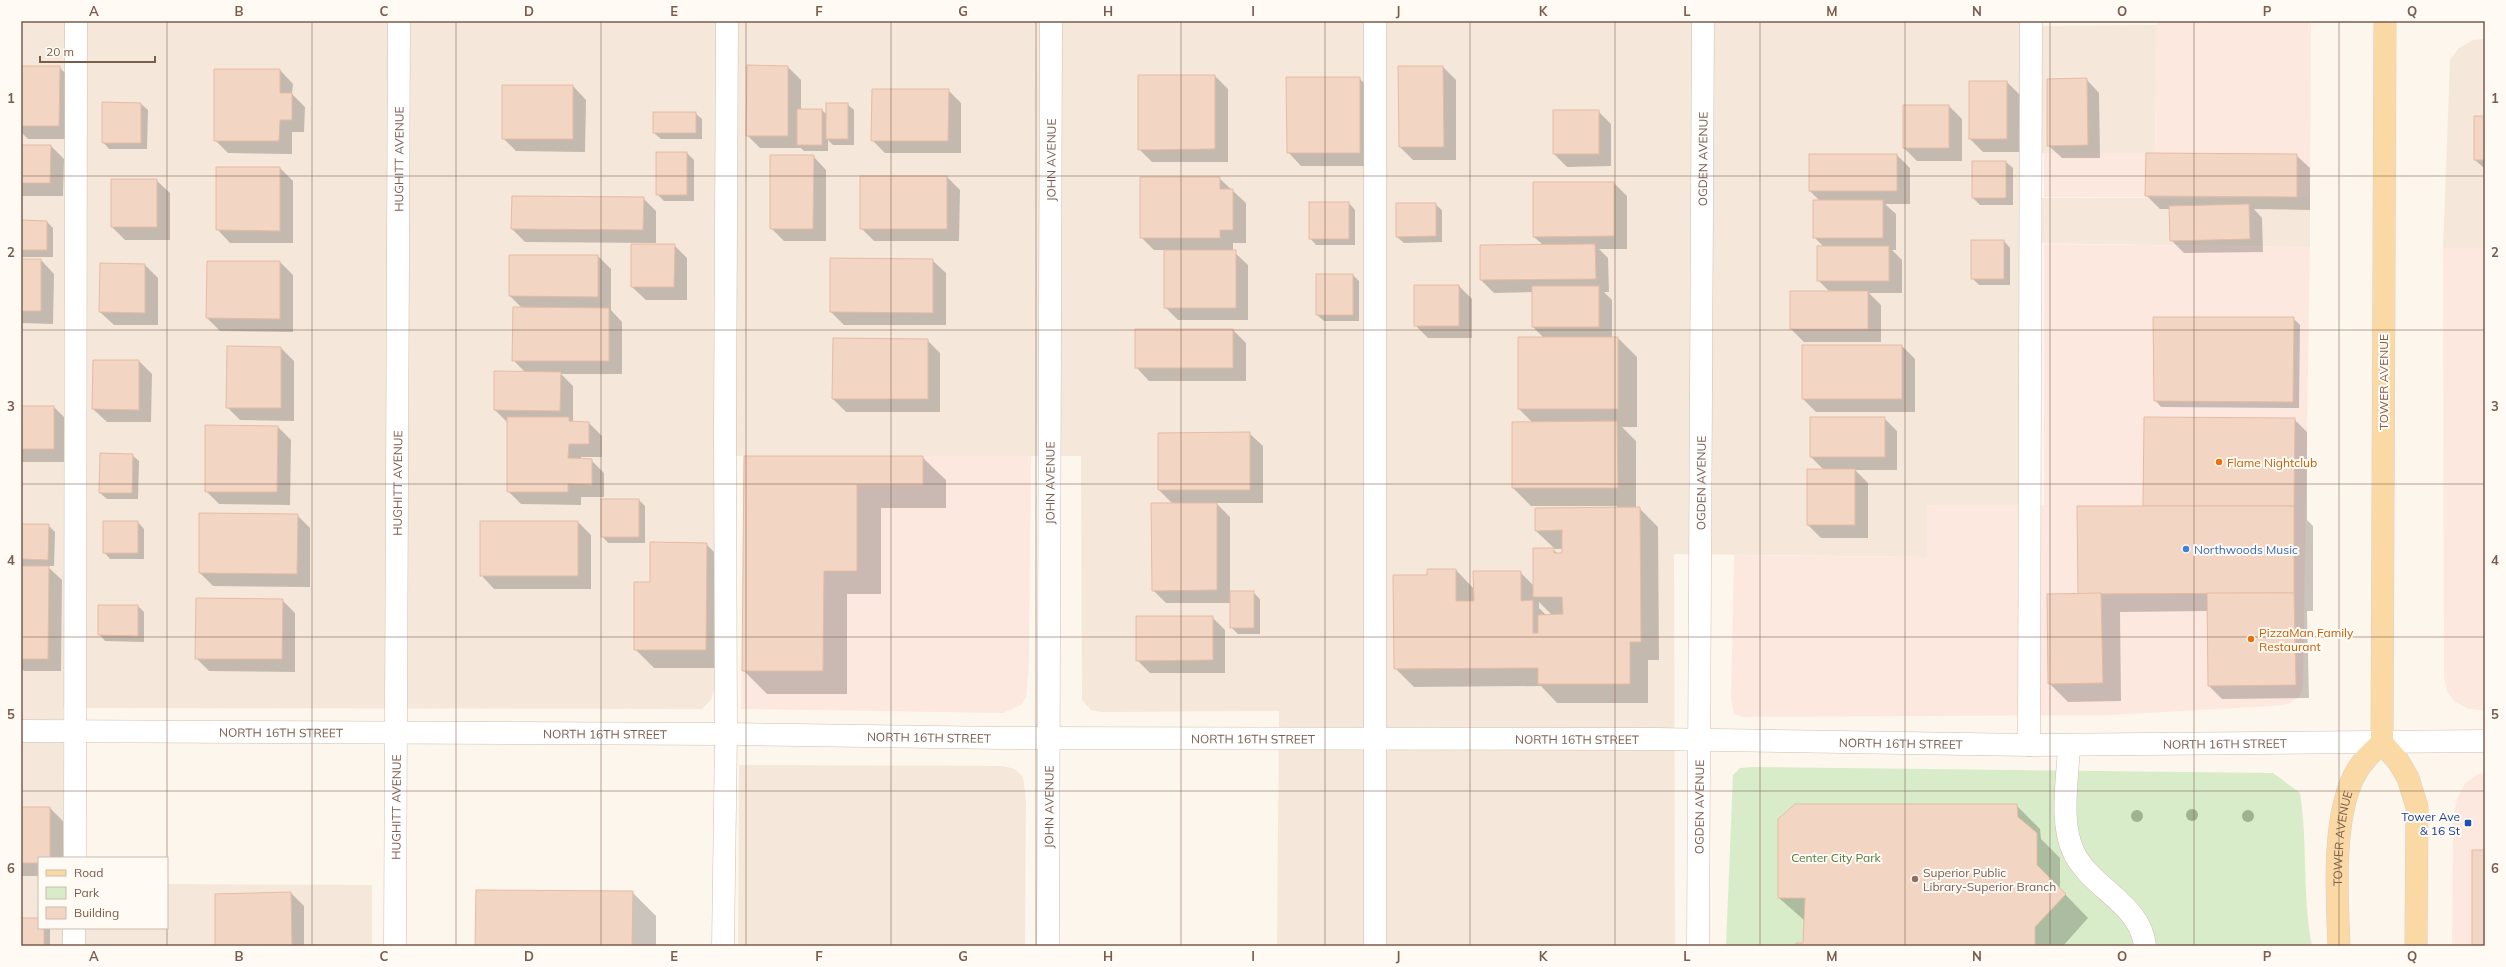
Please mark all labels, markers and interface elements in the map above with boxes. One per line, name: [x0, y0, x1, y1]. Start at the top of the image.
text: A: [89, 3, 99, 19]
text: B: [235, 3, 244, 19]
text: C: [380, 3, 389, 19]
text: D: [524, 3, 534, 19]
text: E: [670, 3, 678, 19]
text: F: [815, 3, 823, 19]
text: G: [958, 3, 968, 19]
text: H: [1103, 3, 1113, 19]
text: I: [1251, 3, 1255, 19]
text: J: [1396, 3, 1400, 19]
text: K: [1539, 3, 1549, 19]
text: L: [1683, 3, 1691, 19]
text: M: [1826, 3, 1838, 19]
text: N: [1972, 3, 1982, 19]
text: O: [2117, 3, 2127, 19]
text: P: [2263, 3, 2272, 19]
text: Q: [2407, 3, 2417, 19]
scale bar: [40, 38, 155, 64]
text: 20 m: [46, 44, 74, 59]
text: 1: [7, 90, 15, 106]
text: 1: [2491, 90, 2499, 106]
street label: HUGHITT AVENUE: [391, 106, 406, 212]
street label: OGDEN AVENUE: [1694, 112, 1710, 206]
street label: JOHN AVENUE: [1043, 119, 1058, 202]
text: 2: [7, 244, 15, 260]
text: 2: [2491, 244, 2499, 260]
street label: TOWER AVENUE: [2376, 334, 2391, 430]
text: 3: [7, 398, 15, 414]
text: 3: [2491, 398, 2499, 414]
street label: HUGHITT AVENUE: [389, 430, 405, 536]
street label: OGDEN AVENUE: [1693, 436, 1708, 530]
street label: JOHN AVENUE: [1042, 442, 1057, 525]
place label: Flame Nightclub: [2227, 455, 2317, 470]
marker: Flame Nightclub: [2214, 457, 2224, 467]
place label: Northwoods Music: [2194, 542, 2298, 557]
marker: Northwoods Music: [2181, 544, 2191, 554]
text: 4: [7, 552, 15, 568]
text: 4: [2491, 552, 2499, 568]
place label: PizzaMan Family Restaurant: [2259, 625, 2354, 654]
marker: PizzaMan Family Restaurant: [2246, 634, 2256, 644]
text: 5: [7, 706, 15, 722]
text: 5: [2491, 706, 2499, 722]
street label: NORTH 16TH STREET: [219, 724, 344, 740]
street label: NORTH 16TH STREET: [543, 726, 668, 741]
street label: NORTH 16TH STREET: [867, 729, 992, 745]
street label: NORTH 16TH STREET: [1191, 731, 1316, 746]
street label: NORTH 16TH STREET: [1515, 731, 1640, 746]
street label: NORTH 16TH STREET: [1839, 734, 1964, 751]
street label: NORTH 16TH STREET: [2163, 735, 2288, 751]
street label: HUGHITT AVENUE: [388, 754, 403, 860]
street label: OGDEN AVENUE: [1691, 760, 1707, 854]
street label: JOHN AVENUE: [1041, 766, 1056, 849]
street label: TOWER AVENUE: [2330, 789, 2355, 886]
place label: Tower Ave & 16 St: [2401, 809, 2460, 838]
marker: Tower Ave & 16 St: [2463, 818, 2473, 828]
park label: Center City Park: [1791, 850, 1882, 865]
legend: [38, 857, 168, 929]
text: 6: [7, 860, 15, 876]
text: 6: [2491, 860, 2499, 876]
text: Road: [74, 865, 103, 880]
place label: Superior Public Library-Superior Branch: [1923, 865, 2056, 894]
marker: Superior Public Library-Superior Branch: [1910, 874, 1920, 884]
text: Park: [74, 885, 100, 900]
text: Building: [74, 905, 119, 920]
text: A: [89, 948, 99, 964]
text: B: [235, 948, 244, 964]
text: C: [380, 948, 389, 964]
text: D: [524, 948, 534, 964]
text: E: [670, 948, 678, 964]
text: F: [815, 948, 823, 964]
text: G: [958, 948, 968, 964]
text: H: [1103, 948, 1113, 964]
text: I: [1251, 948, 1255, 964]
text: J: [1396, 948, 1400, 964]
text: K: [1539, 948, 1549, 964]
text: L: [1683, 948, 1691, 964]
text: M: [1826, 948, 1838, 964]
text: N: [1972, 948, 1982, 964]
text: O: [2117, 948, 2127, 964]
text: P: [2263, 948, 2272, 964]
text: Q: [2407, 948, 2417, 964]

